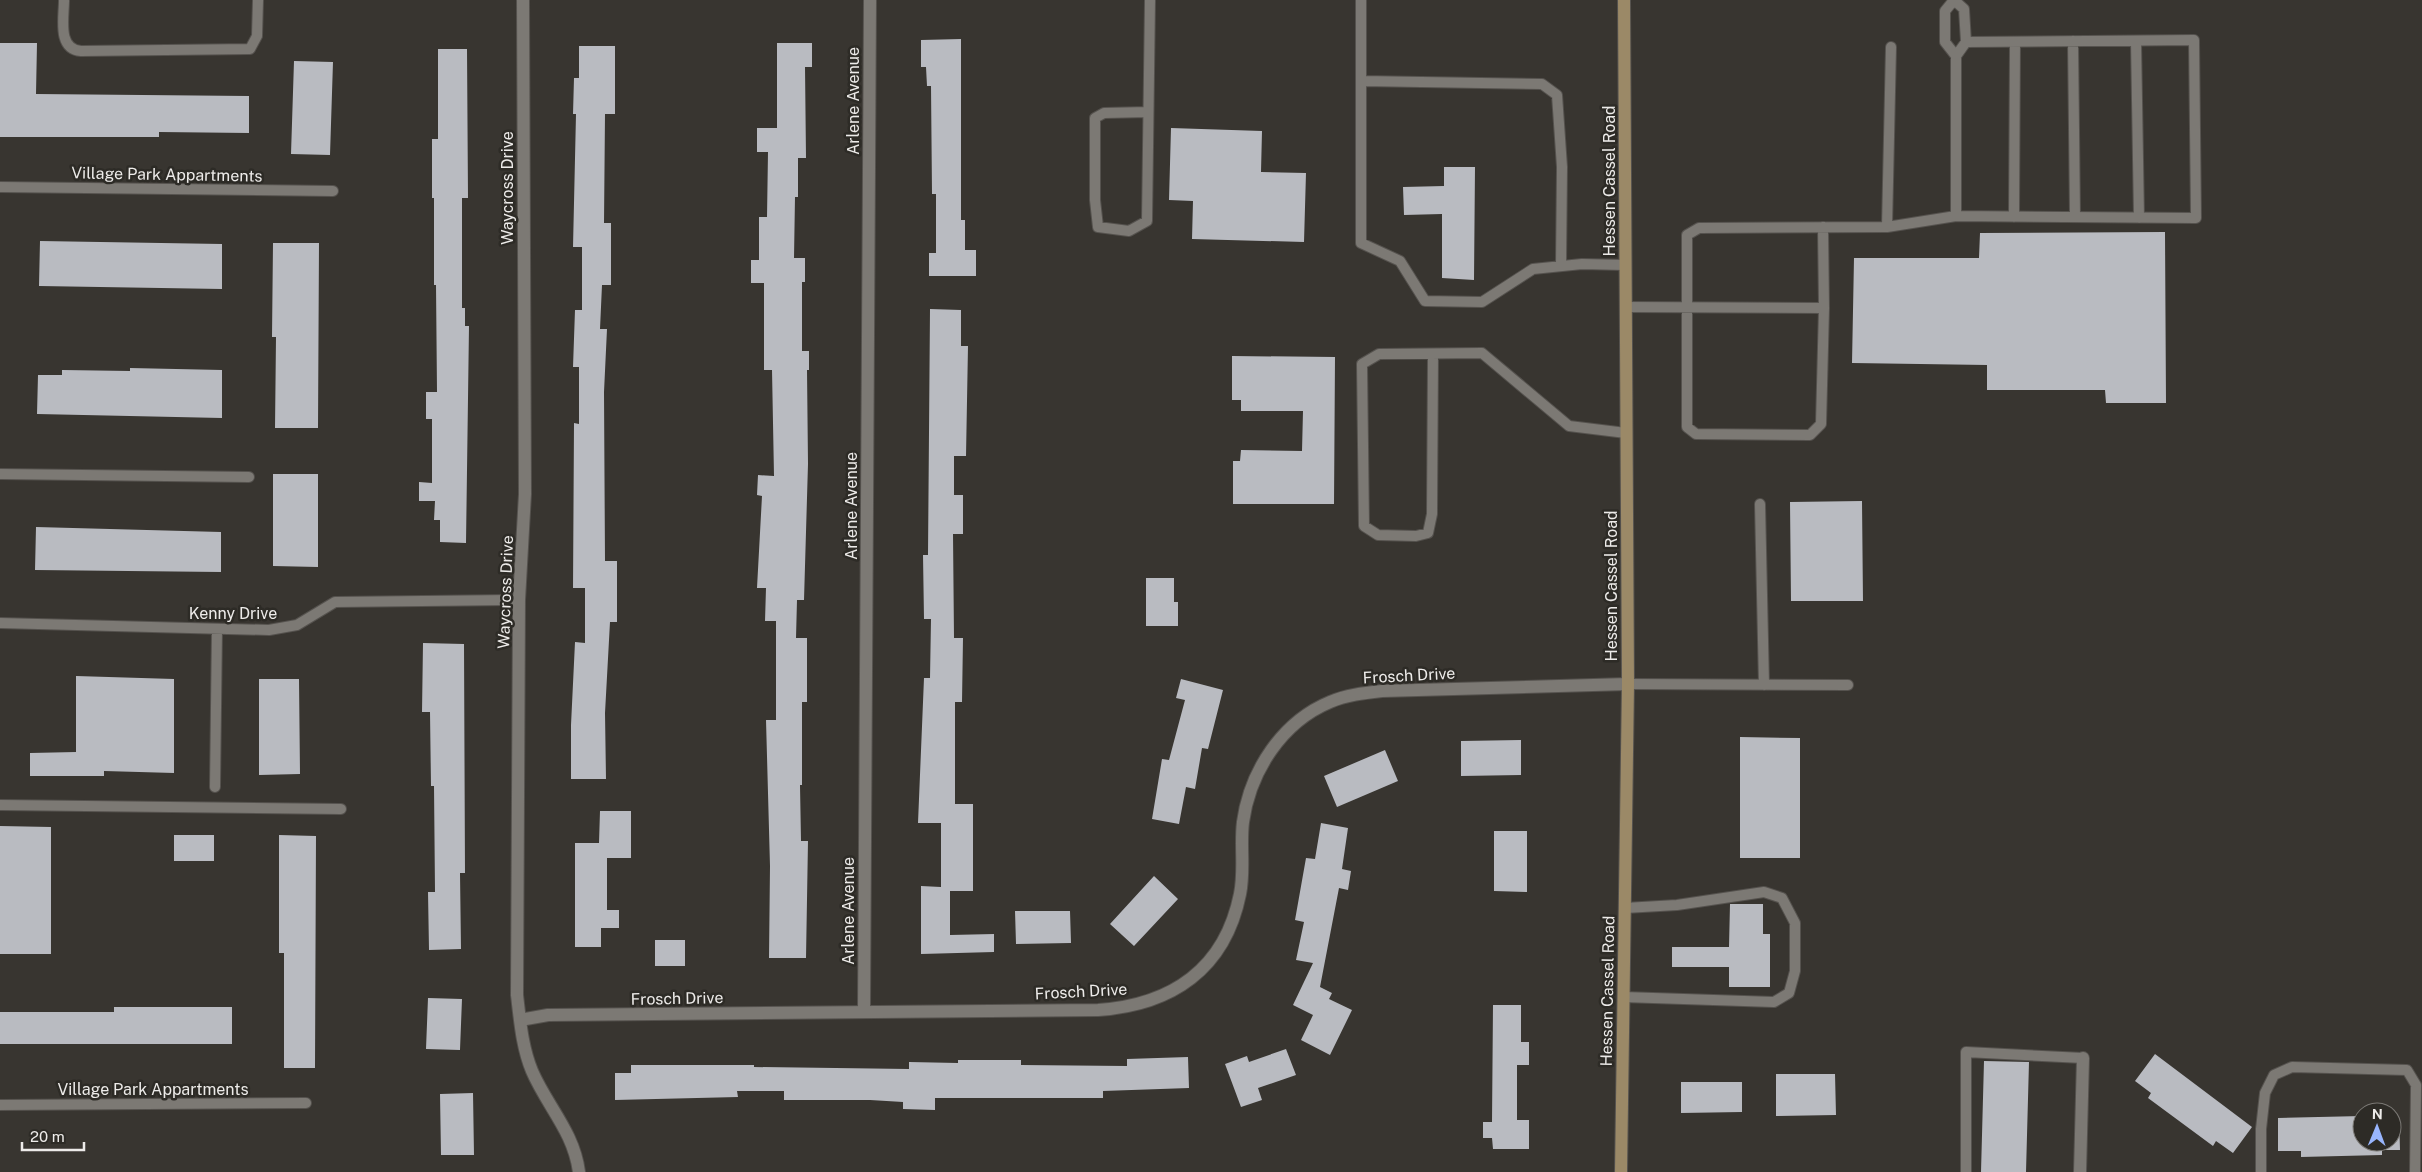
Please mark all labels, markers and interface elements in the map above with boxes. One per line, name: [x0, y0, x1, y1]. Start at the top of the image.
street label: Arlene Avenue: [844, 47, 863, 155]
street label: Hessen Cassel Road: [1600, 105, 1619, 257]
street label: Waycross Drive: [498, 131, 517, 245]
street label: Village Park Appartments: [71, 163, 263, 186]
street label: Arlene Avenue: [842, 452, 861, 560]
street label: Hessen Cassel Road: [1602, 510, 1621, 662]
street label: Waycross Drive: [494, 535, 517, 649]
street label: Kenny Drive: [189, 604, 277, 623]
street label: Frosch Drive: [1362, 664, 1456, 687]
street label: Arlene Avenue: [839, 857, 858, 965]
street label: Hessen Cassel Road: [1597, 915, 1618, 1067]
street label: Frosch Drive: [1034, 980, 1128, 1003]
street label: Frosch Drive: [630, 988, 724, 1009]
street label: Village Park Appartments: [57, 1080, 249, 1099]
north arrow: [2352, 1102, 2402, 1152]
text: N: [2372, 1106, 2383, 1122]
scale bar: [22, 1120, 85, 1152]
text: 20 m: [30, 1128, 65, 1145]

